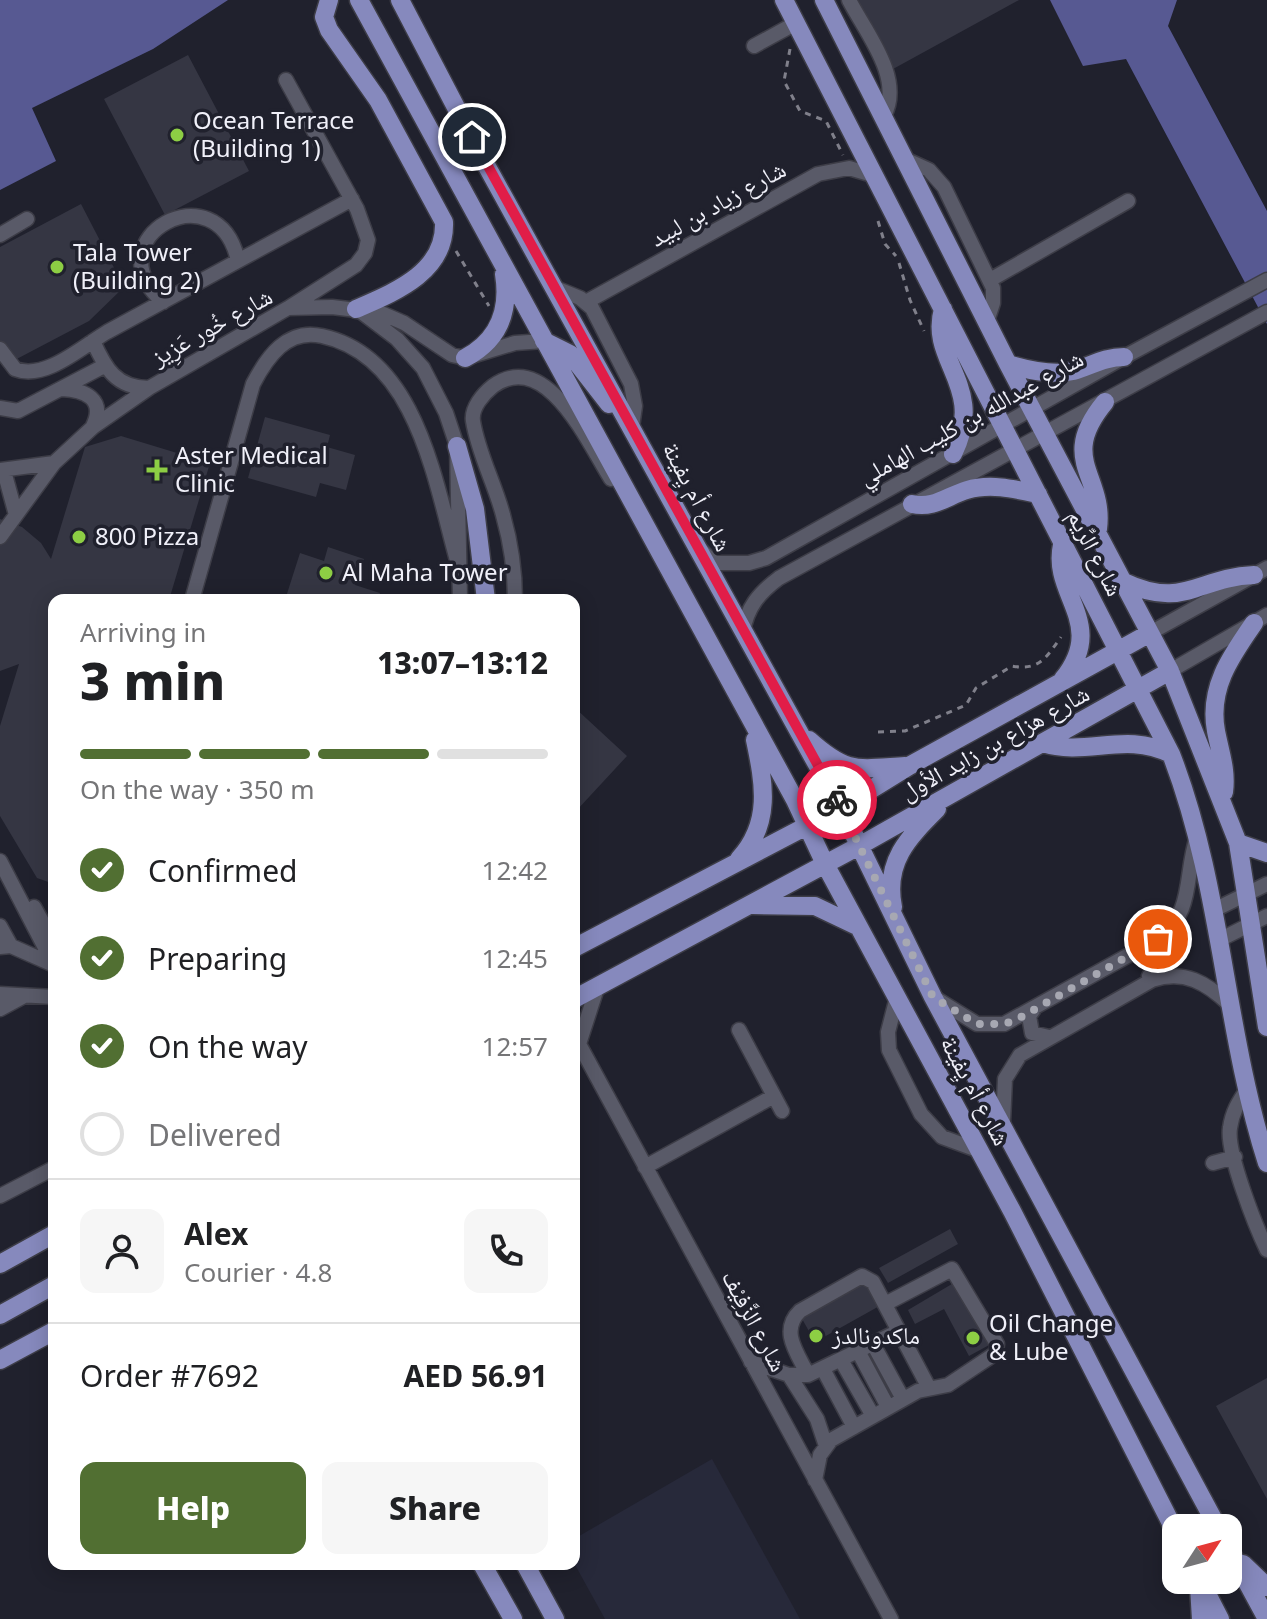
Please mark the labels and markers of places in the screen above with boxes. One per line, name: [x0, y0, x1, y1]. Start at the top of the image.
place label: Ocean Terrace (Building 1): [193, 103, 354, 164]
pin: [438, 103, 506, 171]
marker: Ocean Terrace (Building 1): [168, 126, 186, 144]
place label: Tala Tower (Building 2): [73, 235, 201, 296]
marker: Tala Tower (Building 2): [48, 258, 66, 276]
place label: Aster Medical Clinic: [175, 438, 328, 499]
marker: Aster Medical Clinic: [146, 459, 168, 481]
place label: 800 Pizza: [95, 519, 199, 552]
marker: 800 Pizza: [70, 528, 88, 546]
place label: Al Maha Tower: [342, 555, 508, 588]
marker: Al Maha Tower: [317, 564, 335, 582]
pin: [1124, 905, 1192, 973]
place label: Oil Change & Lube: [989, 1306, 1113, 1367]
place label: ماكدونالدز: [831, 1318, 920, 1351]
marker: ماكدونالدز: [807, 1327, 825, 1345]
marker: Oil Change & Lube: [964, 1329, 982, 1347]

